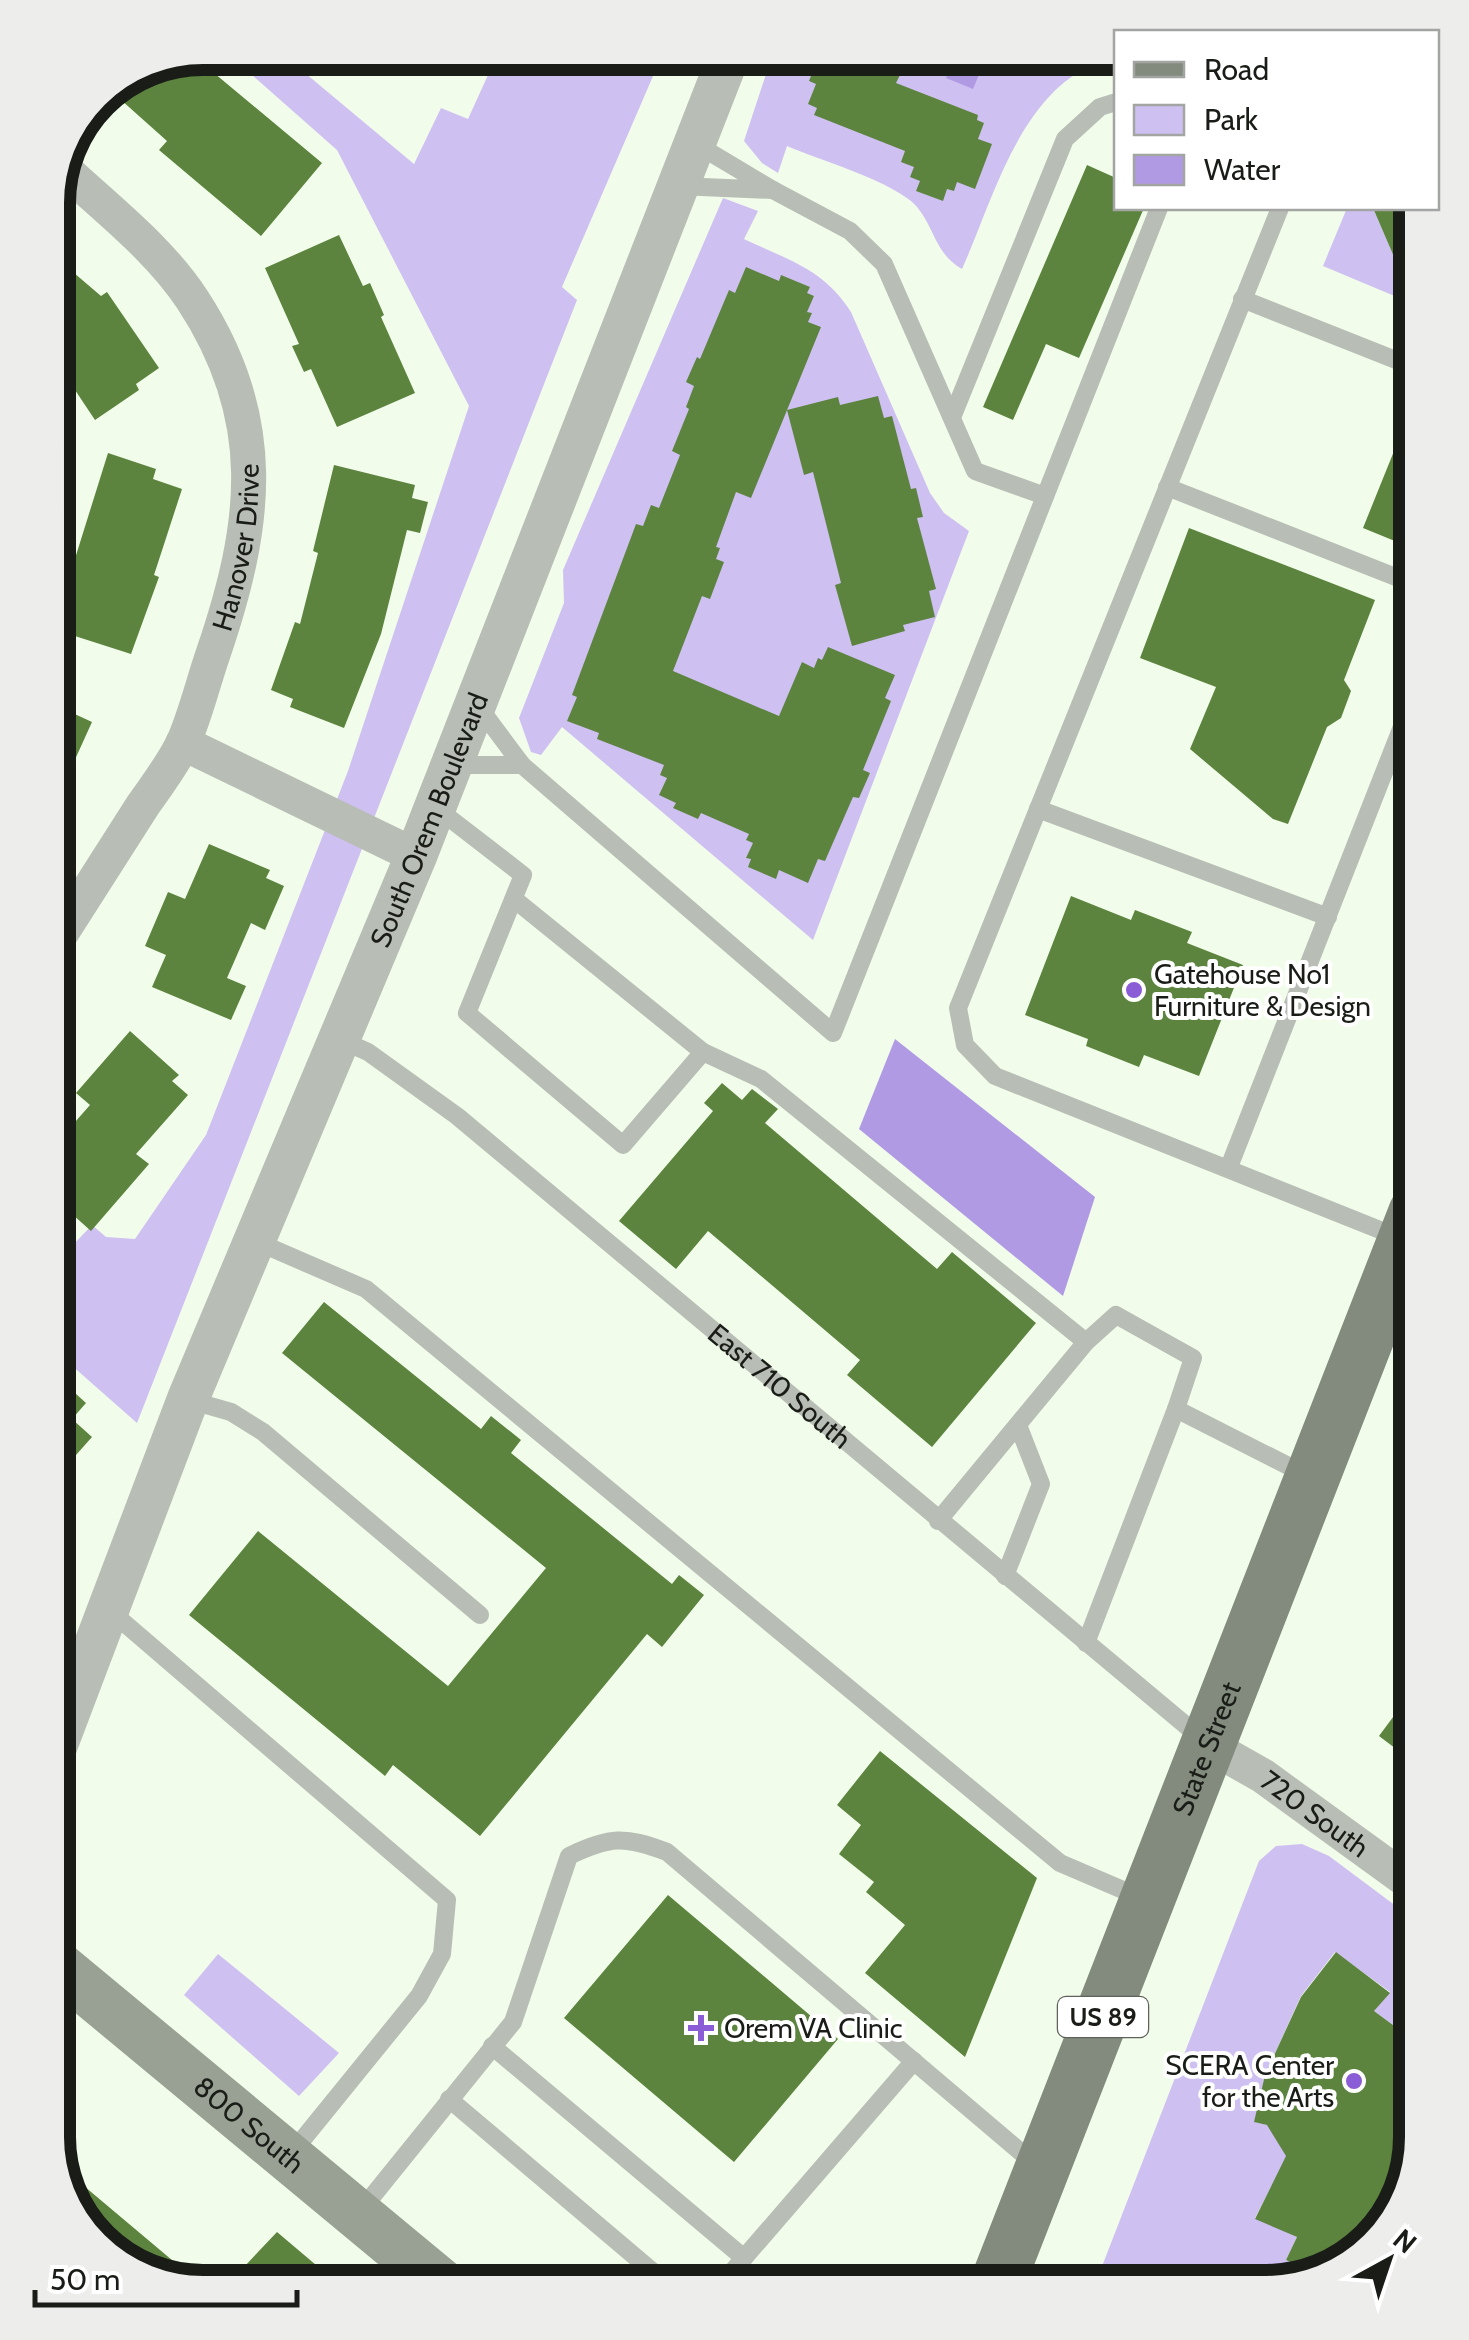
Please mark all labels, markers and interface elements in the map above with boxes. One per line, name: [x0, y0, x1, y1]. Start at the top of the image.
legend: [1114, 30, 1439, 210]
text: Road: [1204, 51, 1269, 88]
text: Park: [1204, 101, 1259, 138]
text: Water: [1204, 151, 1281, 188]
street label: Hanover Drive: [205, 463, 266, 635]
street label: South Orem Boulevard: [363, 688, 495, 952]
place label: Gatehouse No1 Furniture & Design: [1154, 957, 1371, 1023]
marker: Gatehouse No1 Furniture & Design: [1123, 979, 1145, 1001]
street label: East 710 South: [701, 1316, 858, 1456]
street label: State Street: [1165, 1677, 1248, 1820]
street label: 720 South: [1254, 1763, 1376, 1864]
road number: US 89: [1058, 1997, 1148, 2037]
place label: Orem VA Clinic: [724, 2011, 902, 2045]
marker: Orem VA Clinic: [688, 2015, 714, 2041]
place label: SCERA Center for the Arts: [1165, 2048, 1334, 2114]
street label: 800 South: [187, 2069, 312, 2180]
marker: SCERA Center for the Arts: [1343, 2070, 1365, 2092]
north arrow: [1339, 2210, 1439, 2310]
text: N: [1387, 2221, 1424, 2260]
scale bar: [35, 2245, 298, 2307]
text: 50 m: [50, 2261, 120, 2298]

